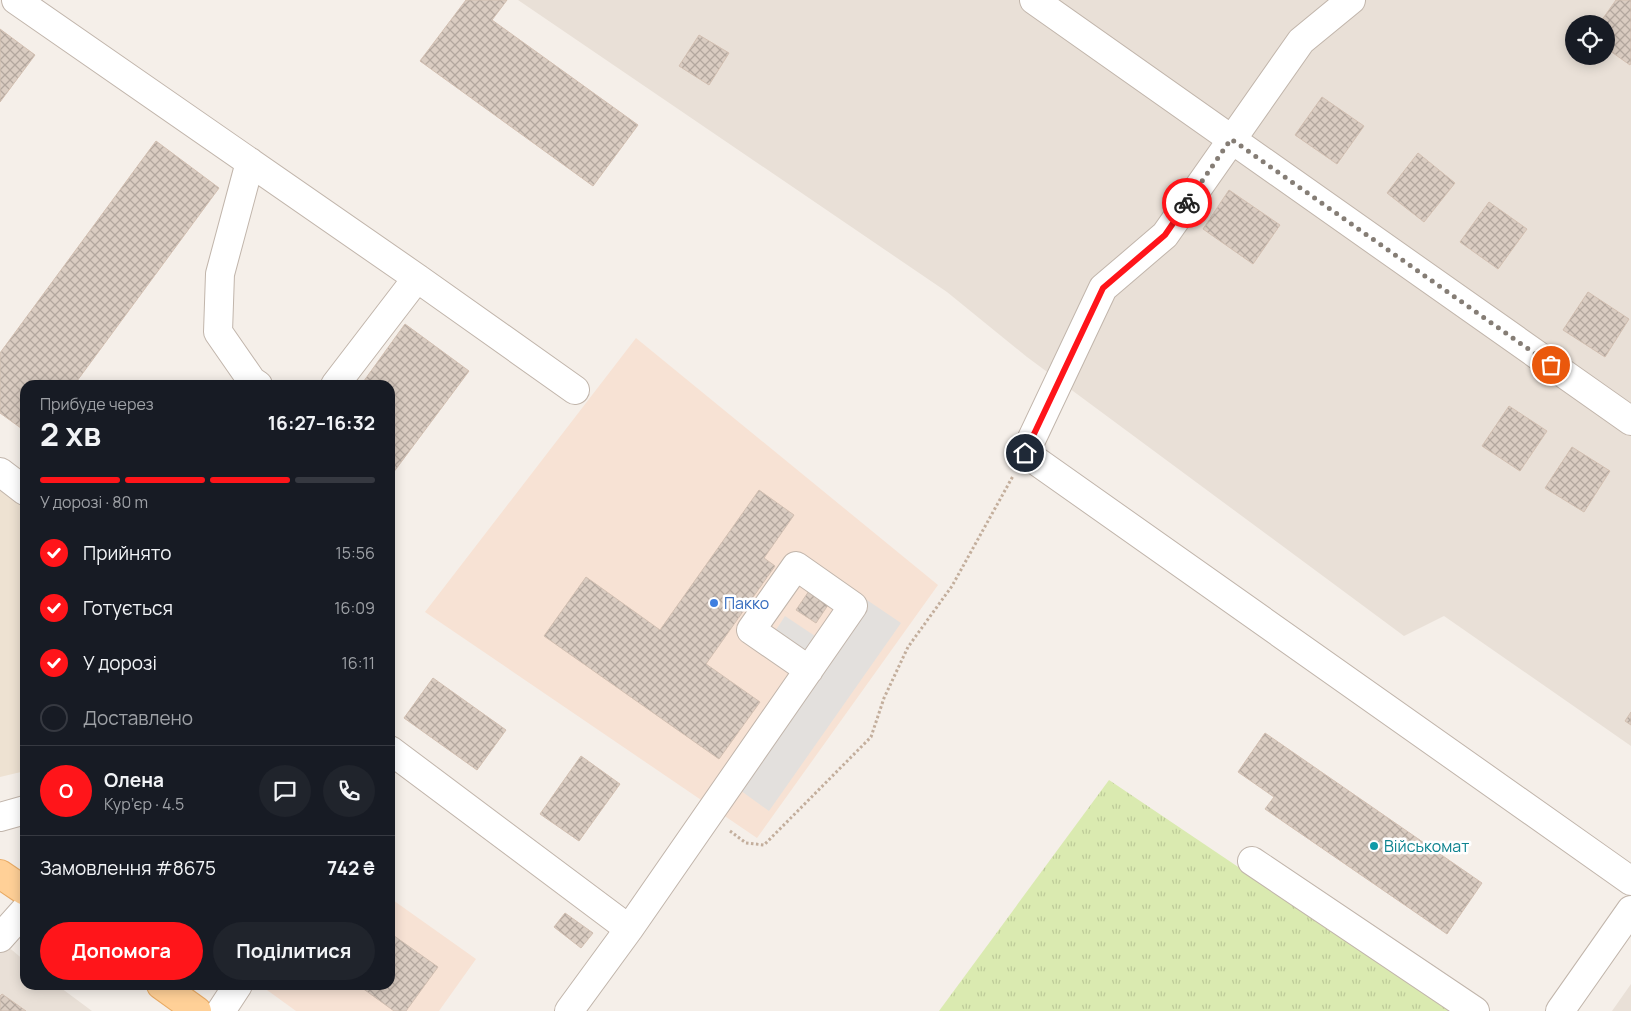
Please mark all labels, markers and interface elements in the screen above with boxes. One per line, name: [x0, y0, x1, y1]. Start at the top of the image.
map controls: [1565, 15, 1615, 65]
button: locate: [1565, 15, 1615, 65]
courier: [1162, 178, 1212, 228]
icon: bike: [1173, 189, 1201, 217]
pin: [1530, 344, 1572, 386]
icon: bag: [1537, 351, 1565, 379]
text: Прибуде через: [40, 393, 154, 415]
text: 16:27–16:32: [268, 410, 375, 436]
text: 2 хв: [40, 412, 101, 456]
pin: [1004, 432, 1046, 474]
icon: home: [1011, 439, 1039, 467]
text: У дорозі · 80 m: [40, 491, 148, 513]
icon: check: [40, 539, 68, 567]
text: Прийнято: [83, 540, 171, 566]
text: 15:56: [336, 542, 375, 564]
place label: Пакко: [724, 592, 769, 614]
icon: check: [40, 594, 68, 622]
text: Готується: [83, 595, 173, 621]
text: 16:09: [334, 597, 375, 619]
marker: Пакко: [708, 597, 720, 609]
icon: check: [40, 649, 68, 677]
text: У дорозі: [83, 650, 157, 676]
text: 16:11: [342, 652, 375, 674]
text: Доставлено: [83, 705, 193, 731]
button: chat: [259, 765, 311, 817]
button: phone: [323, 765, 375, 817]
text: Олена: [104, 767, 164, 793]
text: О: [59, 778, 73, 804]
text: Кур’єр · 4.5: [104, 793, 184, 815]
place label: Військомат: [1384, 835, 1469, 857]
marker: Військомат: [1368, 840, 1380, 852]
text: Замовлення #8675: [40, 855, 216, 881]
text: 742 ₴: [327, 855, 375, 881]
button: Допомога: [40, 922, 203, 980]
button: Поділитися: [213, 922, 375, 980]

